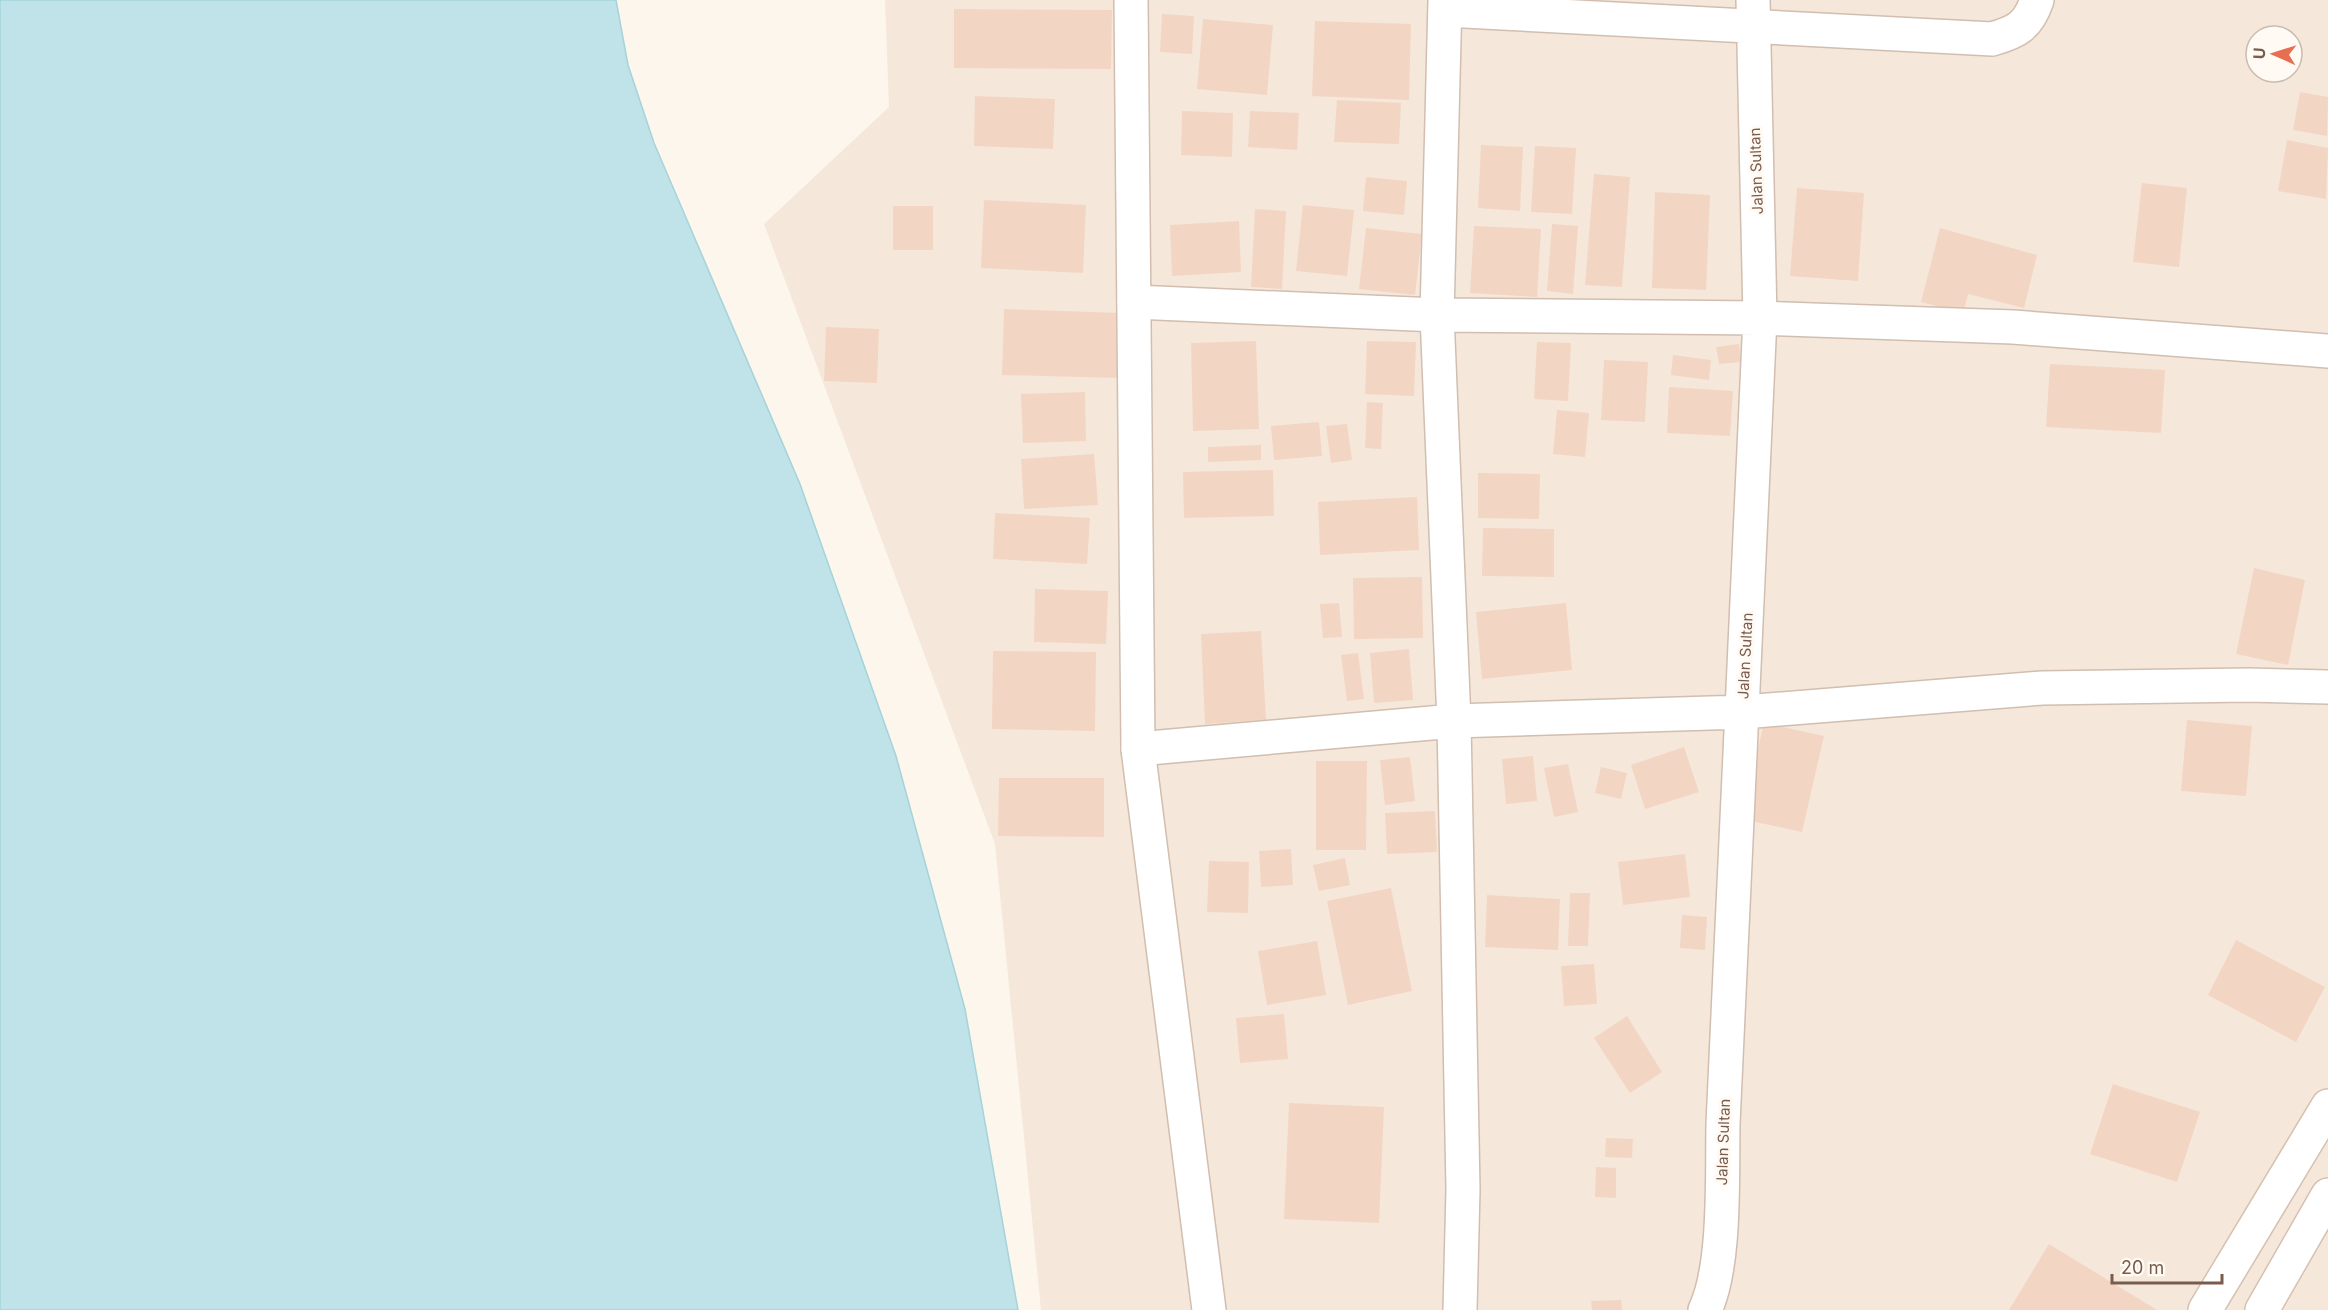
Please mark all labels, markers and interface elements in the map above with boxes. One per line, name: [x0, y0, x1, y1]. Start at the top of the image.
north arrow: [2244, 24, 2304, 84]
text: U: [2249, 47, 2269, 60]
street label: Jalan Sultan: [1745, 127, 1767, 215]
street label: Jalan Sultan: [1733, 612, 1757, 700]
street label: Jalan Sultan: [1712, 1098, 1734, 1186]
scale bar: [2112, 1247, 2222, 1285]
text: 20 m: [2121, 1257, 2164, 1278]

